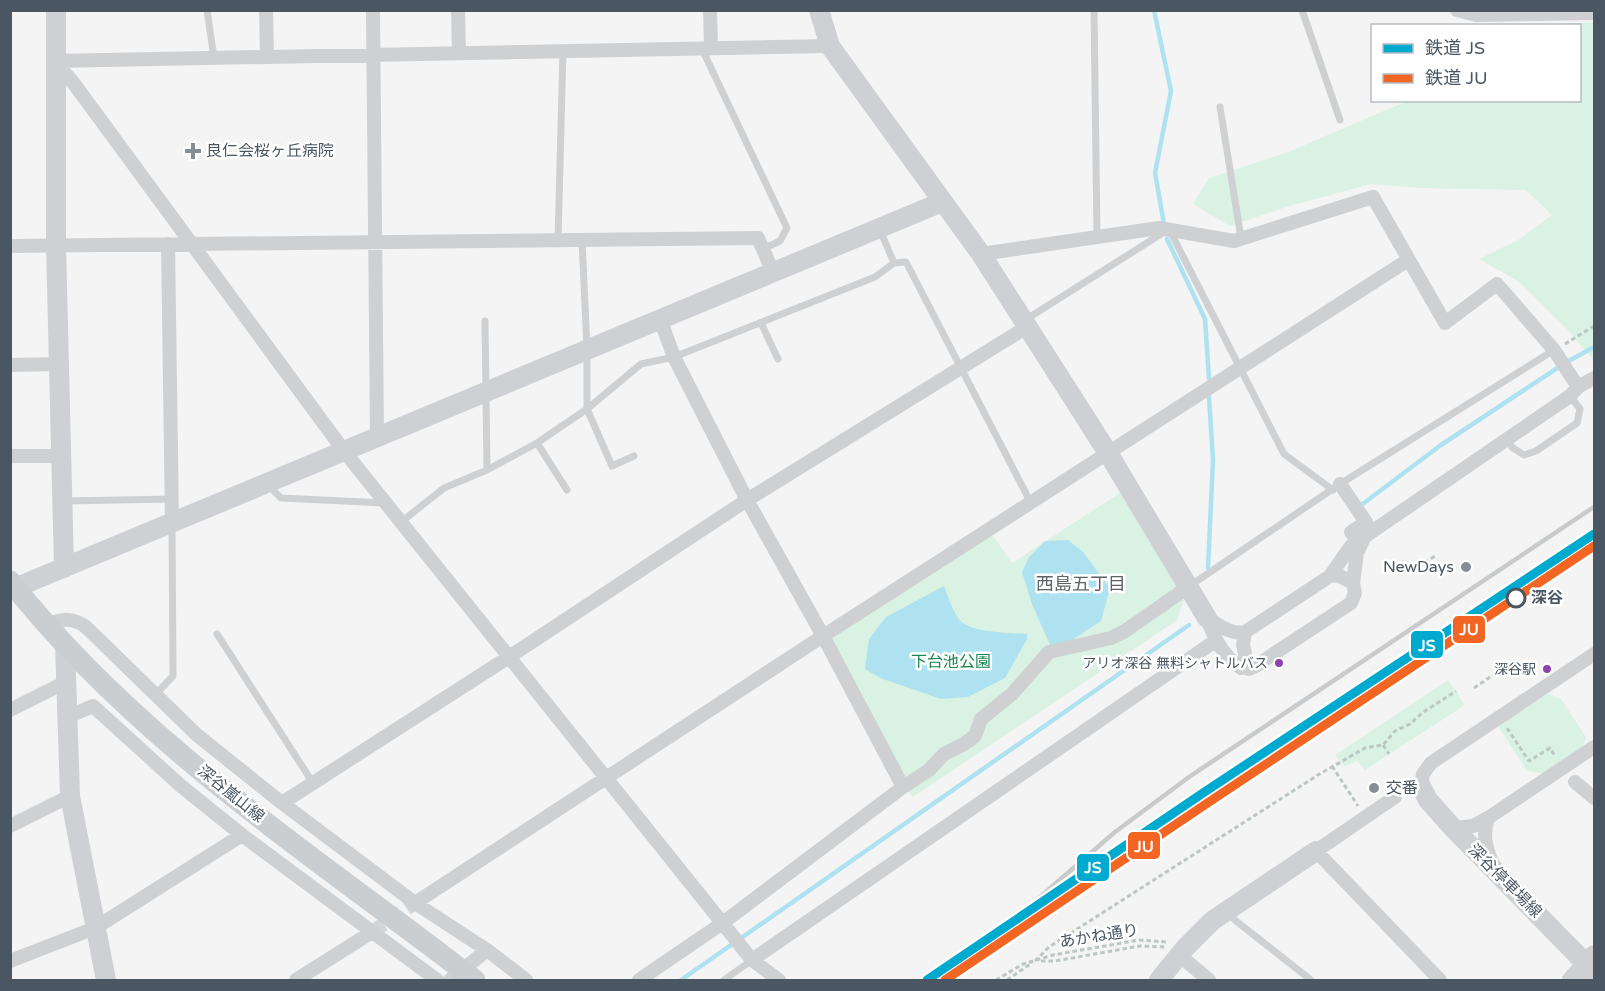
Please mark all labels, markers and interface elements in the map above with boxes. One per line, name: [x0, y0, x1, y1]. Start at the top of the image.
legend: [1371, 24, 1581, 102]
text: 鉄道 JS: [1425, 37, 1485, 59]
text: 鉄道 JU: [1425, 67, 1488, 89]
place label: 良仁会桜ヶ丘病院: [206, 141, 334, 161]
marker: 良仁会桜ヶ丘病院: [184, 142, 202, 160]
place label: NewDays: [1383, 557, 1454, 577]
marker: NewDays: [1459, 560, 1473, 574]
district label: 西島五丁目: [1036, 573, 1126, 595]
marker: 深谷: [1506, 588, 1526, 608]
place label: 深谷: [1531, 588, 1563, 608]
line badge: JU: [1452, 615, 1486, 644]
text: JU: [1458, 620, 1479, 640]
line badge: JS: [1410, 630, 1444, 659]
text: JS: [1417, 636, 1436, 656]
park label: 下台池公園: [911, 652, 991, 672]
place label: アリオ深谷 無料シャトルバス: [1082, 655, 1268, 672]
marker: アリオ深谷 無料シャトルバス: [1273, 657, 1285, 669]
place label: 深谷駅: [1494, 661, 1536, 678]
marker: 深谷駅: [1541, 663, 1553, 675]
street label: 深谷嵐山線: [194, 761, 268, 827]
place label: 交番: [1386, 778, 1418, 798]
marker: 交番: [1367, 781, 1381, 795]
line badge: JU: [1127, 831, 1161, 860]
text: JU: [1133, 837, 1154, 857]
street label: 深谷停車場線: [1464, 840, 1546, 922]
line badge: JS: [1076, 853, 1110, 882]
text: JS: [1083, 858, 1102, 878]
street label: あかね通り: [1058, 920, 1140, 952]

